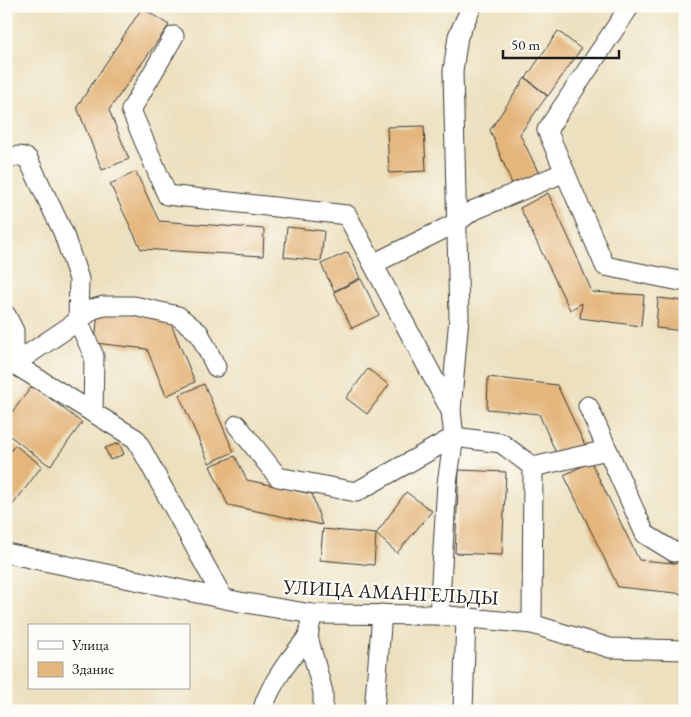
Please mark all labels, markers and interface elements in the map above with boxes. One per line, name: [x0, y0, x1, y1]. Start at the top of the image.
scale bar: [503, 28, 620, 60]
text: 50 m: [511, 35, 540, 54]
street label: УЛИЦА АМАНГЕЛЬДЫ: [282, 573, 500, 611]
legend: [28, 624, 190, 690]
text: Улица: [71, 635, 109, 654]
text: Здание: [72, 659, 114, 678]

